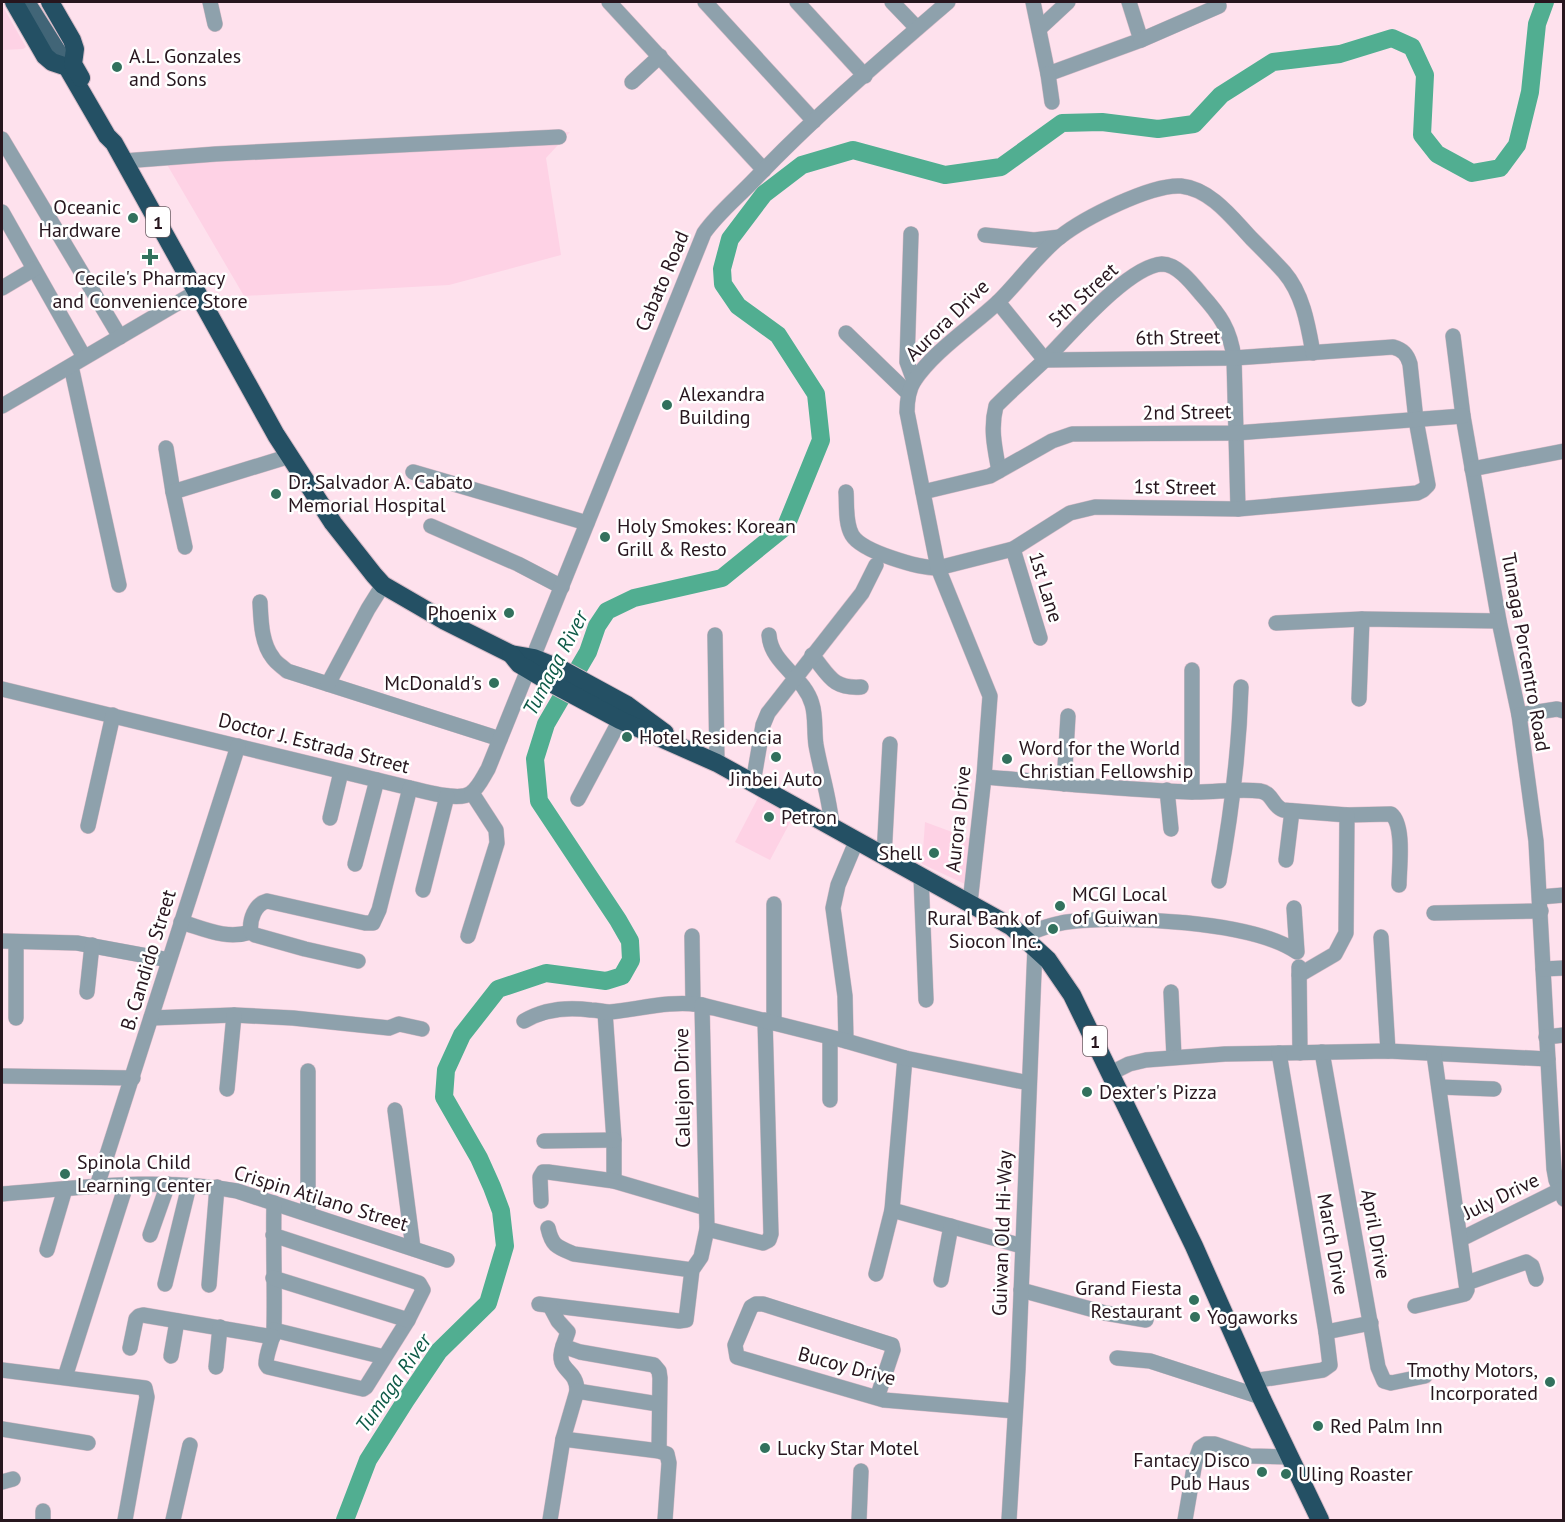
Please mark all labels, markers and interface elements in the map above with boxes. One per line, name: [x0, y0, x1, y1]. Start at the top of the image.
place label: A.L. Gonzales and Sons: [129, 43, 241, 92]
marker: A.L. Gonzales and Sons: [110, 60, 124, 74]
place label: Oceanic Hardware: [39, 194, 121, 243]
road number: 1: [146, 207, 170, 237]
marker: Oceanic Hardware: [126, 211, 140, 225]
street label: Cabato Road: [629, 227, 695, 335]
marker: Cecile's Pharmacy and Convenience Store: [143, 250, 157, 264]
street label: 5th Street: [1043, 257, 1123, 333]
place label: Cecile's Pharmacy and Convenience Store: [52, 265, 248, 314]
street label: Aurora Drive: [900, 274, 994, 366]
street label: 6th Street: [1135, 323, 1221, 351]
place label: Alexandra Building: [679, 381, 765, 430]
marker: Alexandra Building: [660, 398, 674, 412]
street label: 2nd Street: [1142, 398, 1232, 426]
place label: Dr. Salvador A. Cabato Memorial Hospital: [288, 469, 473, 518]
street label: 1st Street: [1134, 473, 1217, 501]
marker: Dr. Salvador A. Cabato Memorial Hospital: [269, 487, 283, 501]
place label: Holy Smokes: Korean Grill & Resto: [617, 513, 796, 562]
marker: Holy Smokes: Korean Grill & Resto: [598, 530, 612, 544]
street label: 1st Lane: [1023, 549, 1069, 625]
street label: Tumaga Porcentro Road: [1496, 550, 1556, 754]
place label: Phoenix: [427, 600, 497, 626]
water label: Tumaga River: [516, 604, 595, 720]
marker: Phoenix: [502, 606, 516, 620]
place label: McDonald's: [384, 670, 482, 696]
marker: McDonald's: [487, 676, 501, 690]
street label: Doctor J. Estrada Street: [216, 707, 412, 779]
place label: Hotel Residencia: [639, 724, 782, 750]
marker: Hotel Residencia: [620, 730, 634, 744]
place label: Word for the World Christian Fellowship: [1019, 735, 1193, 784]
marker: Jinbei Auto: [769, 750, 783, 764]
marker: Word for the World Christian Fellowship: [1000, 752, 1014, 766]
street label: Aurora Drive: [939, 764, 977, 874]
place label: Jinbei Auto: [729, 766, 822, 792]
place label: Petron: [781, 804, 837, 830]
marker: Petron: [762, 810, 776, 824]
place label: Shell: [879, 840, 922, 866]
marker: Shell: [927, 846, 941, 860]
place label: MCGI Local of Guiwan: [1072, 881, 1167, 930]
street label: B. Candido Street: [114, 886, 182, 1033]
marker: MCGI Local of Guiwan: [1053, 899, 1067, 913]
place label: Rural Bank of Siocon Inc.: [927, 905, 1043, 954]
marker: Rural Bank of Siocon Inc.: [1046, 922, 1060, 936]
road number: 1: [1083, 1026, 1107, 1056]
street label: Callejon Drive: [668, 1028, 696, 1148]
place label: Dexter's Pizza: [1099, 1079, 1217, 1105]
marker: Dexter's Pizza: [1080, 1085, 1094, 1099]
place label: Spinola Child Learning Center: [77, 1149, 212, 1198]
street label: Guiwan Old Hi-Way: [986, 1149, 1018, 1316]
street label: Crispin Atilano Street: [231, 1159, 411, 1237]
marker: Spinola Child Learning Center: [58, 1167, 72, 1181]
street label: July Drive: [1458, 1167, 1543, 1226]
street label: April Drive: [1355, 1187, 1397, 1281]
street label: March Drive: [1311, 1191, 1355, 1297]
place label: Grand Fiesta Restaurant: [1075, 1275, 1182, 1324]
marker: Grand Fiesta Restaurant: [1187, 1293, 1201, 1307]
place label: Yogaworks: [1207, 1304, 1298, 1330]
marker: Yogaworks: [1188, 1310, 1202, 1324]
water label: Tumaga River: [349, 1326, 438, 1438]
street label: Bucoy Drive: [795, 1340, 899, 1392]
place label: Tmothy Motors, Incorporated: [1407, 1357, 1538, 1406]
marker: Tmothy Motors, Incorporated: [1543, 1375, 1557, 1389]
place label: Red Palm Inn: [1330, 1413, 1443, 1439]
marker: Red Palm Inn: [1311, 1419, 1325, 1433]
place label: Lucky Star Motel: [777, 1435, 919, 1461]
marker: Lucky Star Motel: [758, 1441, 772, 1455]
place label: Fantacy Disco Pub Haus: [1133, 1447, 1250, 1496]
place label: Uling Roaster: [1298, 1461, 1413, 1487]
marker: Fantacy Disco Pub Haus: [1255, 1465, 1269, 1479]
marker: Uling Roaster: [1279, 1467, 1293, 1481]

